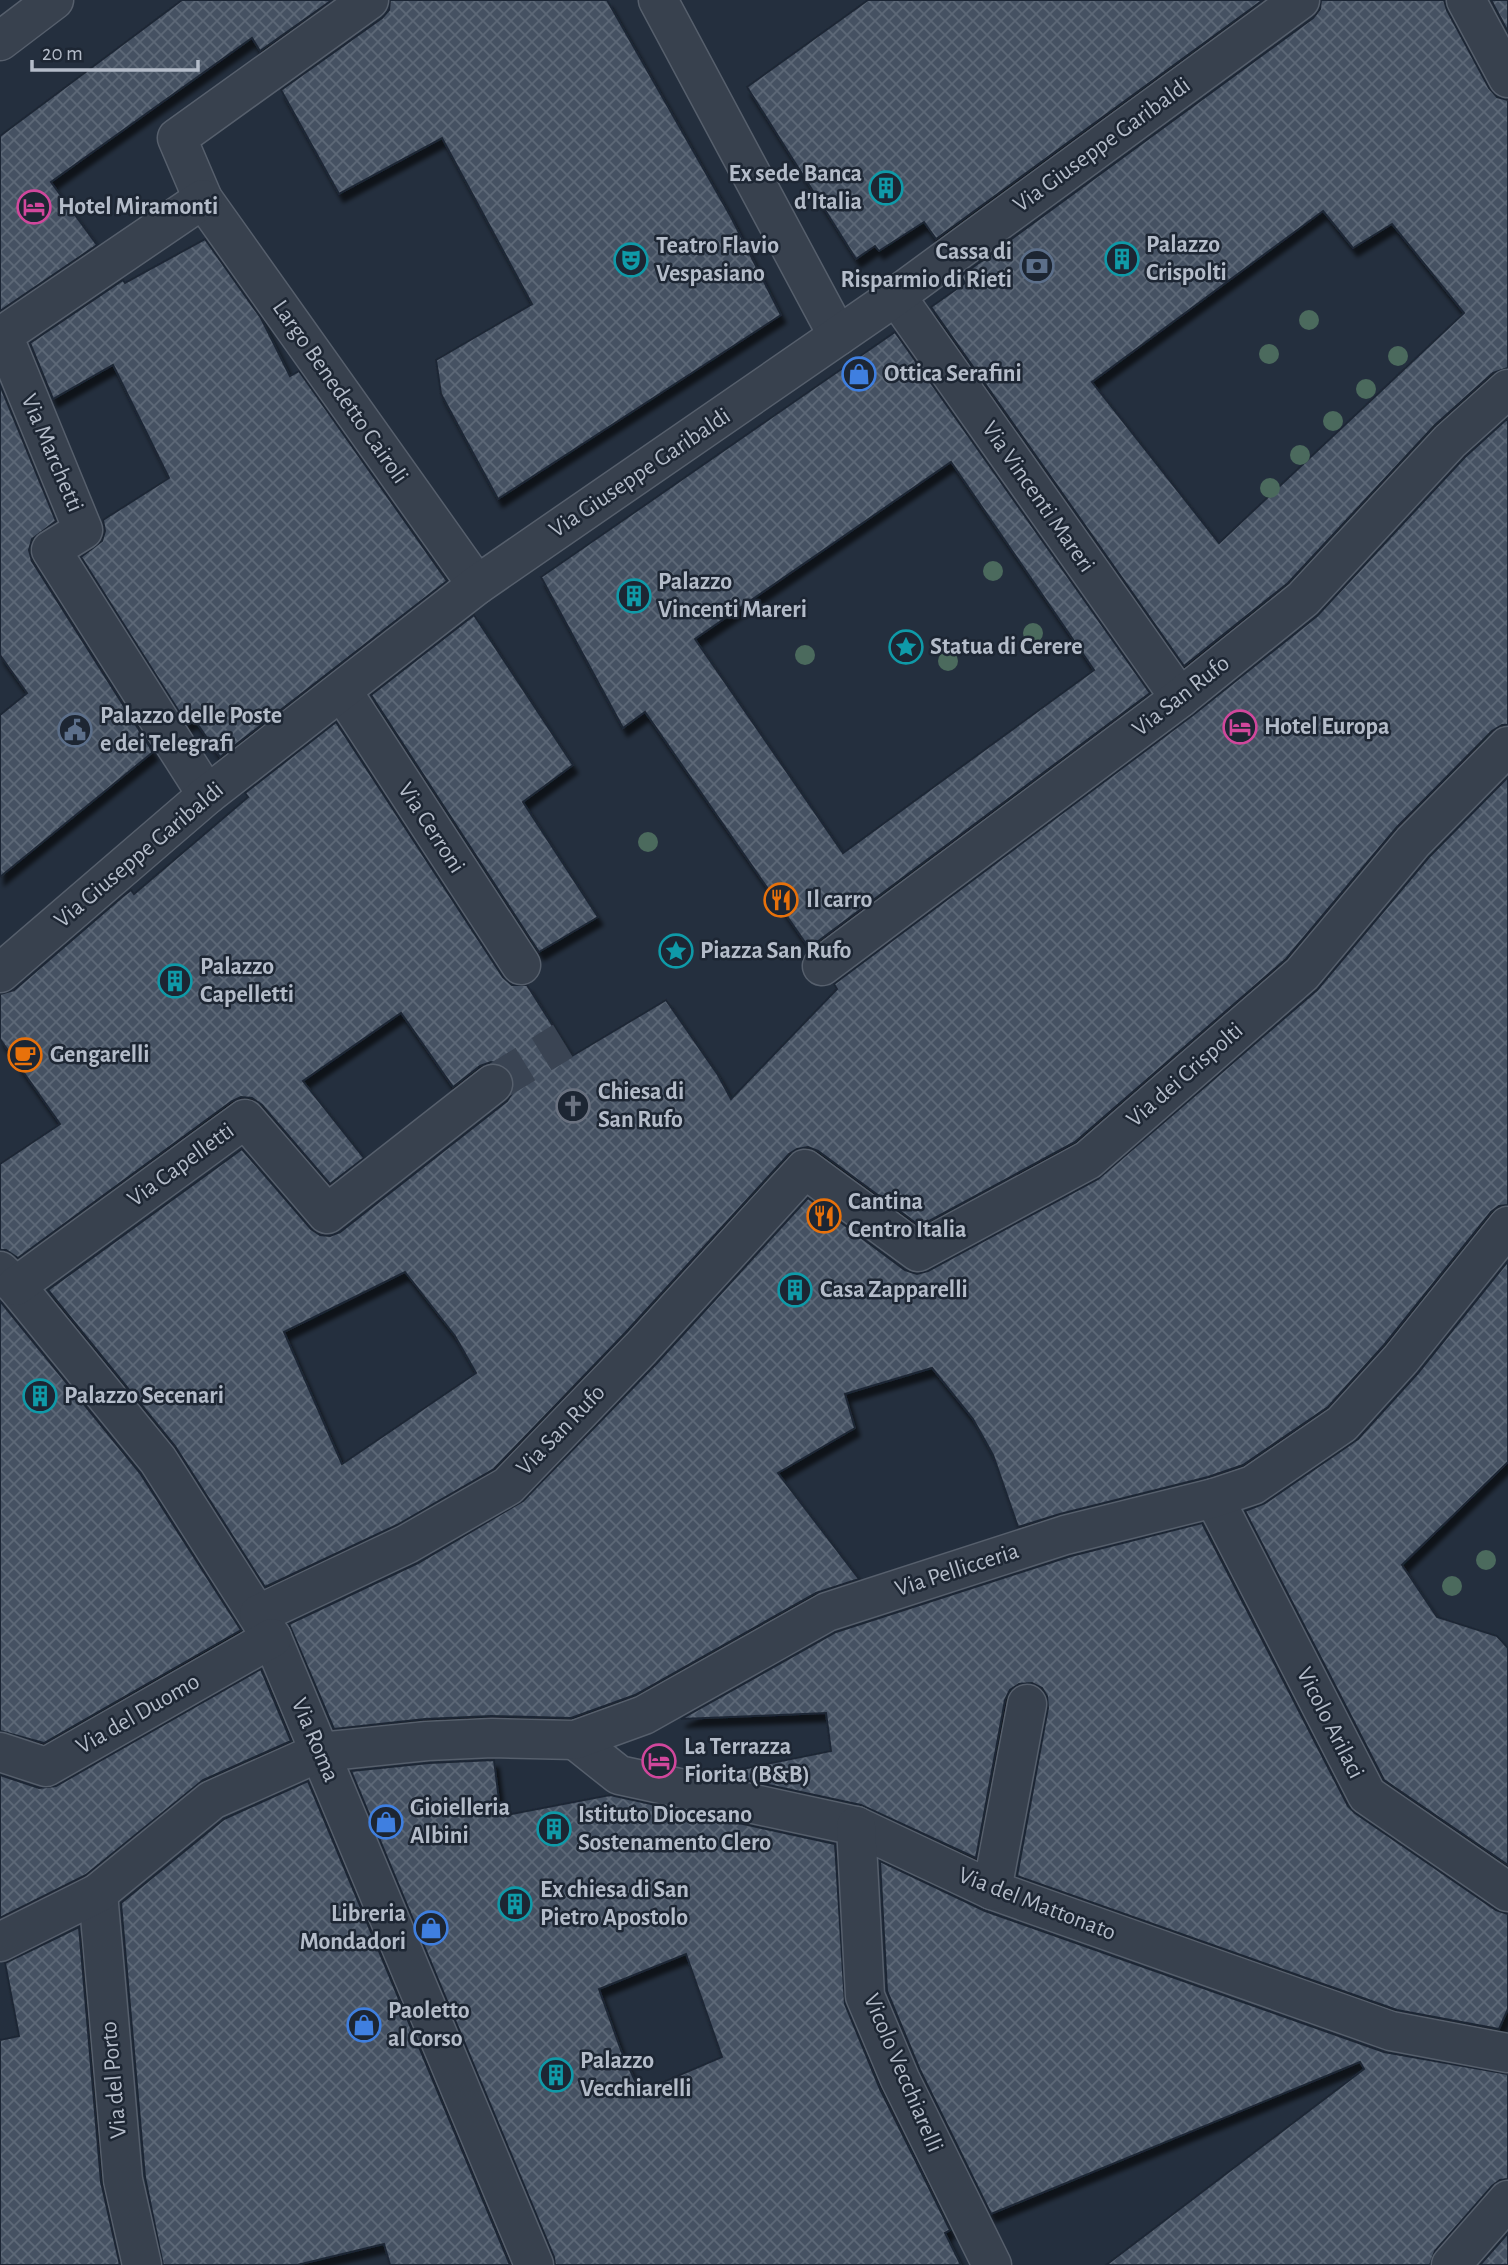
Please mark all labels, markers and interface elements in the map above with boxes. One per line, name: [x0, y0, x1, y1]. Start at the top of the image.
scale bar: [32, 28, 198, 72]
text: 20 m: [42, 43, 83, 64]
street label: Via Giuseppe Garibaldi: [1009, 73, 1195, 217]
place label: Ex sede Banca d'Italia: [728, 162, 862, 214]
building icon: Ex sede Banca d'Italia: [867, 169, 905, 207]
hotel icon: Hotel Miramonti: [15, 188, 53, 226]
place label: Hotel Miramonti: [58, 195, 218, 219]
place label: Palazzo Crispolti: [1146, 233, 1227, 285]
place label: Teatro Flavio Vespasiano: [656, 234, 779, 286]
place label: Cassa di Risparmio di Rieti: [840, 240, 1012, 292]
building icon: Palazzo Crispolti: [1103, 240, 1141, 278]
theatre icon: Teatro Flavio Vespasiano: [612, 241, 650, 279]
bank icon: Cassa di Risparmio di Rieti: [1018, 247, 1056, 285]
street label: Largo Benedetto Cairoli: [268, 296, 412, 488]
shop icon: Ottica Serafini: [840, 355, 878, 393]
place label: Ottica Serafini: [884, 362, 1022, 386]
street label: Via Marchetti: [16, 391, 88, 515]
street label: Via Giuseppe Garibaldi: [545, 404, 735, 542]
street label: Via Vincenti Mareri: [977, 417, 1099, 577]
place label: Palazzo Vincenti Mareri: [658, 570, 807, 622]
building icon: Palazzo Vincenti Mareri: [615, 577, 653, 615]
place icon: Statua di Cerere: [887, 628, 925, 666]
place label: Statua di Cerere: [930, 635, 1083, 659]
street label: Via San Rufo: [1128, 651, 1234, 741]
place label: Palazzo delle Poste e dei Telegrafi: [100, 704, 282, 756]
hotel icon: Hotel Europa: [1221, 708, 1259, 746]
public building icon: Palazzo delle Poste e dei Telegrafi: [56, 711, 94, 749]
place label: Hotel Europa: [1264, 715, 1390, 739]
street label: Via Giuseppe Garibaldi: [50, 778, 228, 932]
street label: Via Cerroni: [393, 778, 469, 878]
restaurant icon: Il carro: [762, 881, 800, 919]
place label: Il carro: [806, 888, 873, 912]
place icon: Piazza San Rufo: [657, 932, 695, 970]
place label: Piazza San Rufo: [700, 939, 852, 963]
place label: Palazzo Capelletti: [200, 955, 294, 1007]
building icon: Palazzo Capelletti: [156, 962, 194, 1000]
street label: Via dei Crispolti: [1122, 1018, 1248, 1132]
cafe icon: Gengarelli: [6, 1036, 44, 1074]
place label: Gengarelli: [50, 1043, 150, 1067]
place label: Chiesa di San Rufo: [598, 1080, 684, 1132]
church icon: Chiesa di San Rufo: [554, 1087, 592, 1125]
street label: Via Capelletti: [123, 1118, 239, 1212]
place label: Cantina Centro Italia: [848, 1190, 967, 1242]
restaurant icon: Cantina Centro Italia: [805, 1197, 843, 1235]
building icon: Casa Zapparelli: [776, 1271, 814, 1309]
place label: Casa Zapparelli: [820, 1278, 968, 1302]
building icon: Palazzo Secenari: [21, 1377, 59, 1415]
street label: Via San Rufo: [512, 1380, 610, 1480]
place label: Palazzo Secenari: [64, 1384, 224, 1408]
street label: Via Pellicceria: [892, 1539, 1022, 1601]
street label: Vicolo Arilaci: [1292, 1664, 1368, 1782]
street label: Via del Duomo: [72, 1669, 204, 1759]
street label: Via Roma: [287, 1694, 343, 1786]
place label: La Terrazza Fiorita (B&B): [684, 1735, 810, 1787]
hotel icon: La Terrazza Fiorita (B&B): [640, 1742, 678, 1780]
place label: Gioielleria Albini: [410, 1796, 510, 1848]
shop icon: Gioielleria Albini: [367, 1803, 405, 1841]
place label: Istituto Diocesano Sostenamento Clero: [578, 1803, 771, 1855]
building icon: Istituto Diocesano Sostenamento Clero: [535, 1810, 573, 1848]
street label: Via del Mattonato: [955, 1863, 1119, 1945]
place label: Ex chiesa di San Pietro Apostolo: [540, 1878, 689, 1930]
building icon: Ex chiesa di San Pietro Apostolo: [496, 1885, 534, 1923]
place label: Libreria Mondadori: [300, 1902, 406, 1954]
shop icon: Libreria Mondadori: [412, 1909, 450, 1947]
street label: Vicolo Vecchiarelli: [859, 1990, 947, 2156]
place label: Paoletto al Corso: [388, 1999, 470, 2051]
shop icon: Paoletto al Corso: [345, 2006, 383, 2044]
street label: Via del Porto: [97, 2020, 131, 2140]
place label: Palazzo Vecchiarelli: [580, 2049, 692, 2101]
building icon: Palazzo Vecchiarelli: [537, 2056, 575, 2094]

